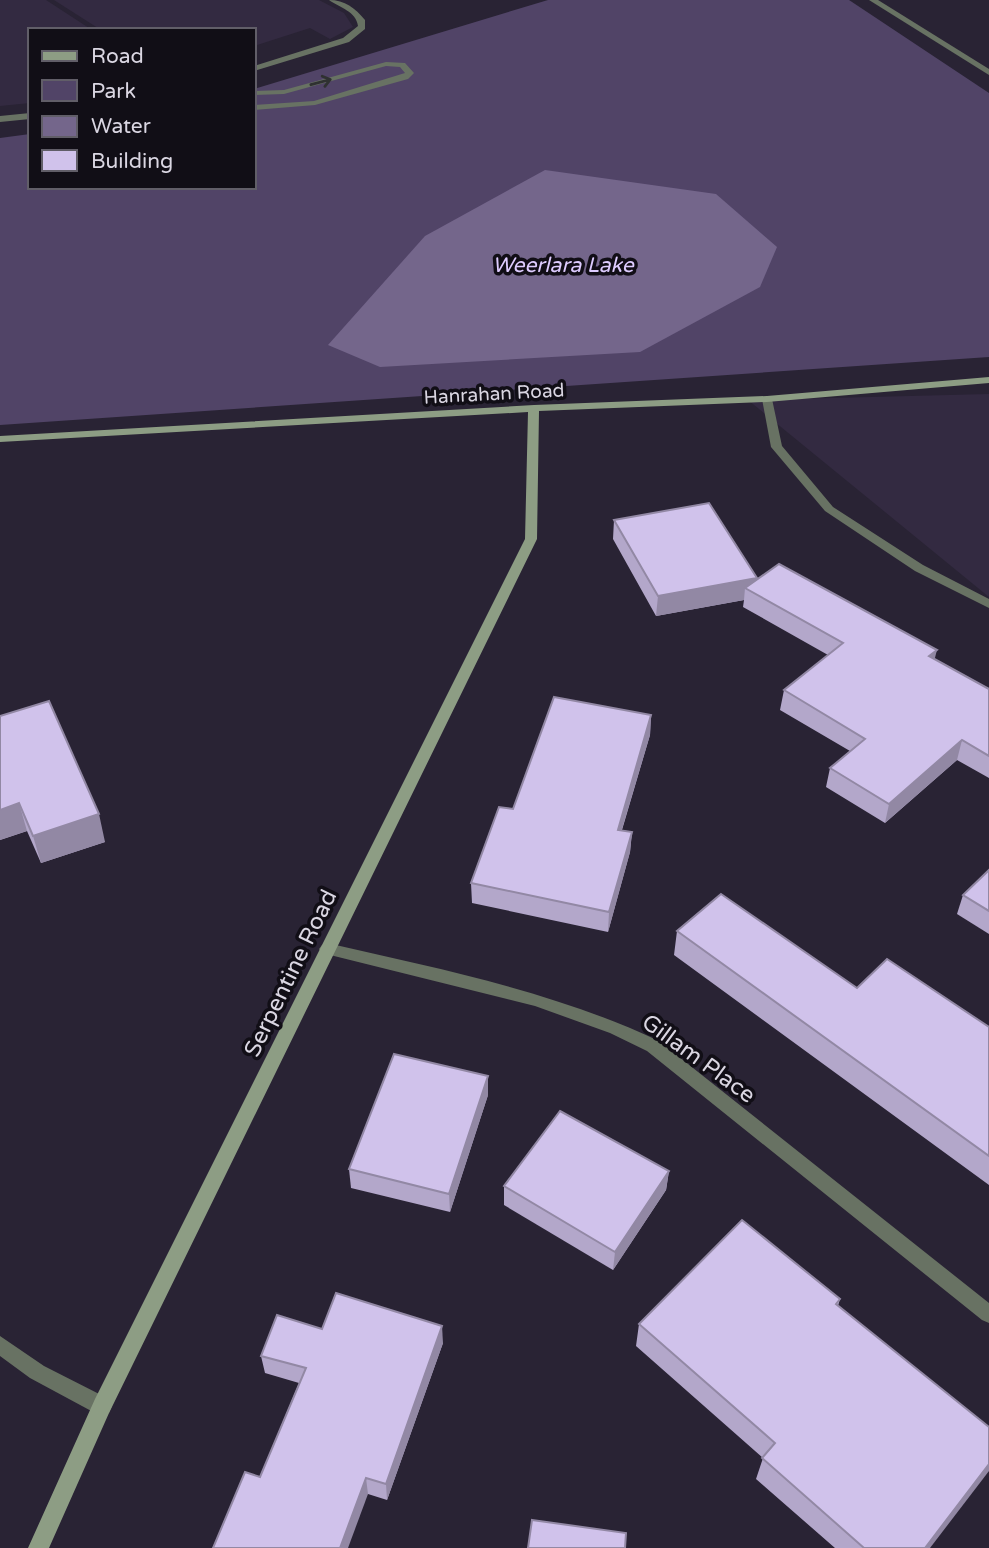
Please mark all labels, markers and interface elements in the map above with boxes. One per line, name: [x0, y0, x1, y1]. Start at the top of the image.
legend: [28, 28, 256, 189]
text: Road: [91, 44, 144, 69]
one-way arrow: [309, 75, 331, 88]
text: Park: [91, 79, 136, 104]
text: Water: [91, 114, 151, 139]
text: Building: [91, 149, 173, 174]
water label: Weerlara Lake: [492, 253, 635, 278]
street label: Hanrahan Road: [423, 379, 565, 409]
street label: Serpentine Road: [238, 885, 344, 1062]
street label: Gillam Place: [636, 1008, 761, 1109]

